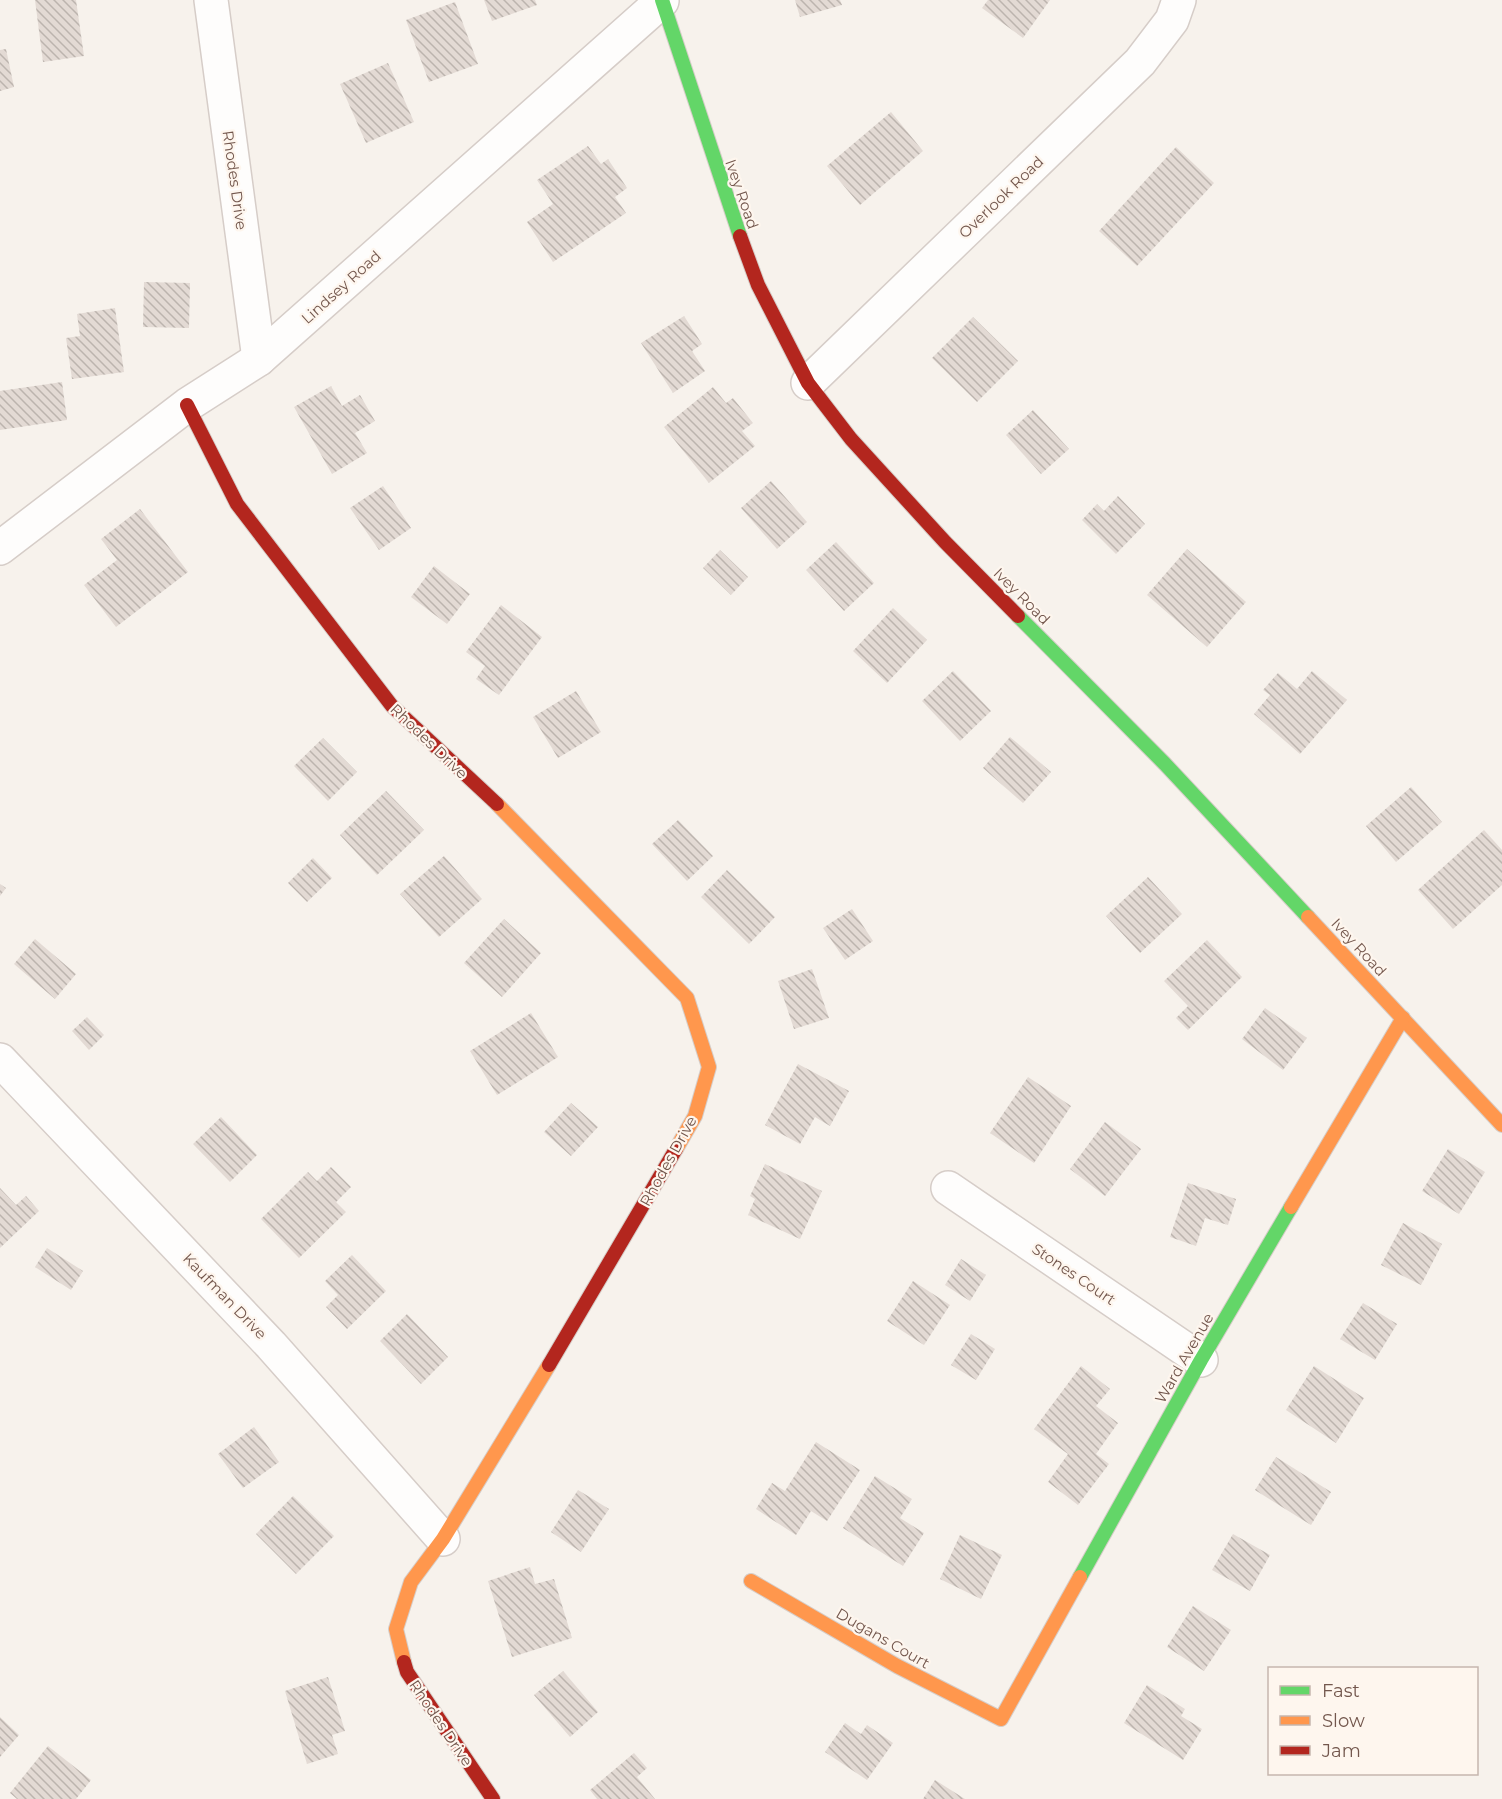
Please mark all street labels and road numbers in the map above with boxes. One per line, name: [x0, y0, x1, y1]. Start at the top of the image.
street label: Rhodes Drive: [219, 129, 251, 231]
street label: Overlook Road: [955, 152, 1047, 242]
street label: Ivey Road: [721, 157, 763, 231]
street label: Lindsey Road: [297, 246, 385, 328]
street label: Ivey Road: [990, 564, 1054, 628]
street label: Rhodes Drive: [386, 699, 472, 783]
street label: Ivey Road: [1327, 914, 1391, 980]
street label: Rhodes Drive: [635, 1113, 701, 1209]
street label: Stones Court: [1028, 1239, 1120, 1309]
street label: Kaufman Drive: [179, 1249, 271, 1343]
street label: Ward Avenue: [1150, 1309, 1218, 1407]
street label: Dugans Court: [833, 1603, 933, 1673]
street label: Rhodes Drive: [405, 1676, 477, 1770]

